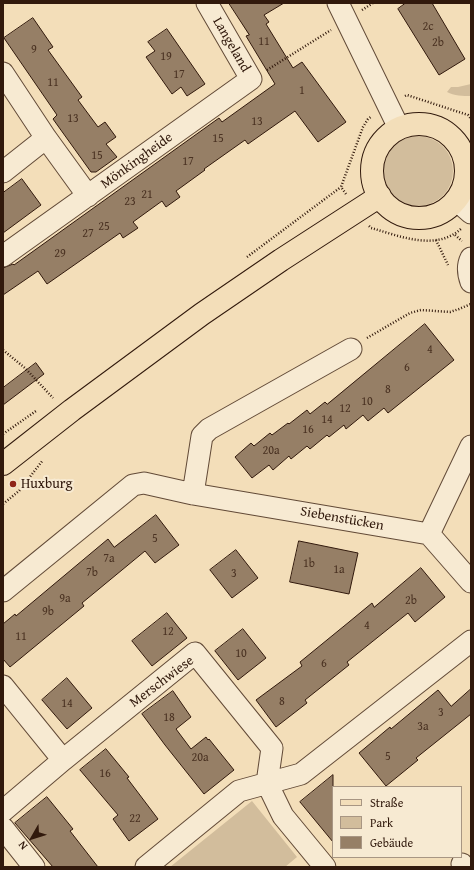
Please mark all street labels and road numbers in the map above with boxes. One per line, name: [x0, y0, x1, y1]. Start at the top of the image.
street label: Langeland: [209, 15, 253, 75]
street label: Mönkingheide: [98, 129, 176, 193]
street label: Siebenstücken: [299, 503, 385, 535]
street label: Merschwiese: [127, 652, 197, 712]

